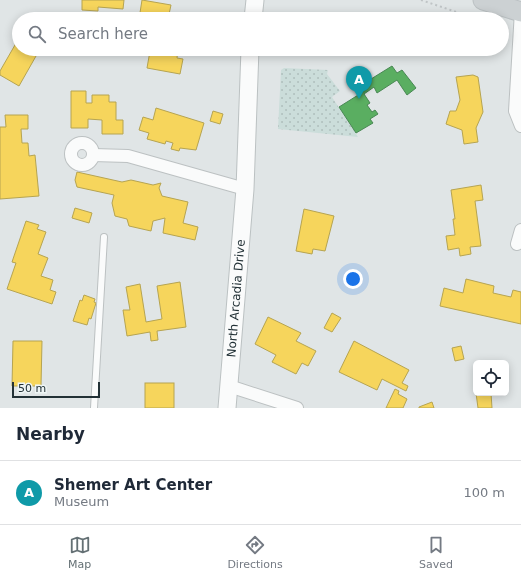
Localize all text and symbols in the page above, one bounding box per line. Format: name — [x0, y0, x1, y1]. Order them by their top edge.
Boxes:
search box — [12, 12, 509, 56]
icon: search — [26, 23, 48, 45]
text: Search here — [58, 25, 148, 43]
pin: A — [346, 66, 372, 99]
street label: North Arcadia Drive — [224, 239, 248, 358]
your location — [343, 269, 363, 289]
map controls — [473, 360, 509, 396]
button: locate — [473, 360, 509, 396]
scale bar — [12, 380, 100, 399]
text: 50 m — [18, 382, 46, 395]
text: Nearby — [16, 424, 85, 444]
text: Shemer Art Center — [54, 476, 212, 494]
text: A — [24, 485, 34, 500]
text: 100 m — [463, 485, 505, 500]
text: Museum — [54, 494, 109, 509]
tab: Map — [68, 534, 91, 571]
tab: Directions — [227, 534, 283, 571]
tab: Saved — [419, 534, 453, 571]

